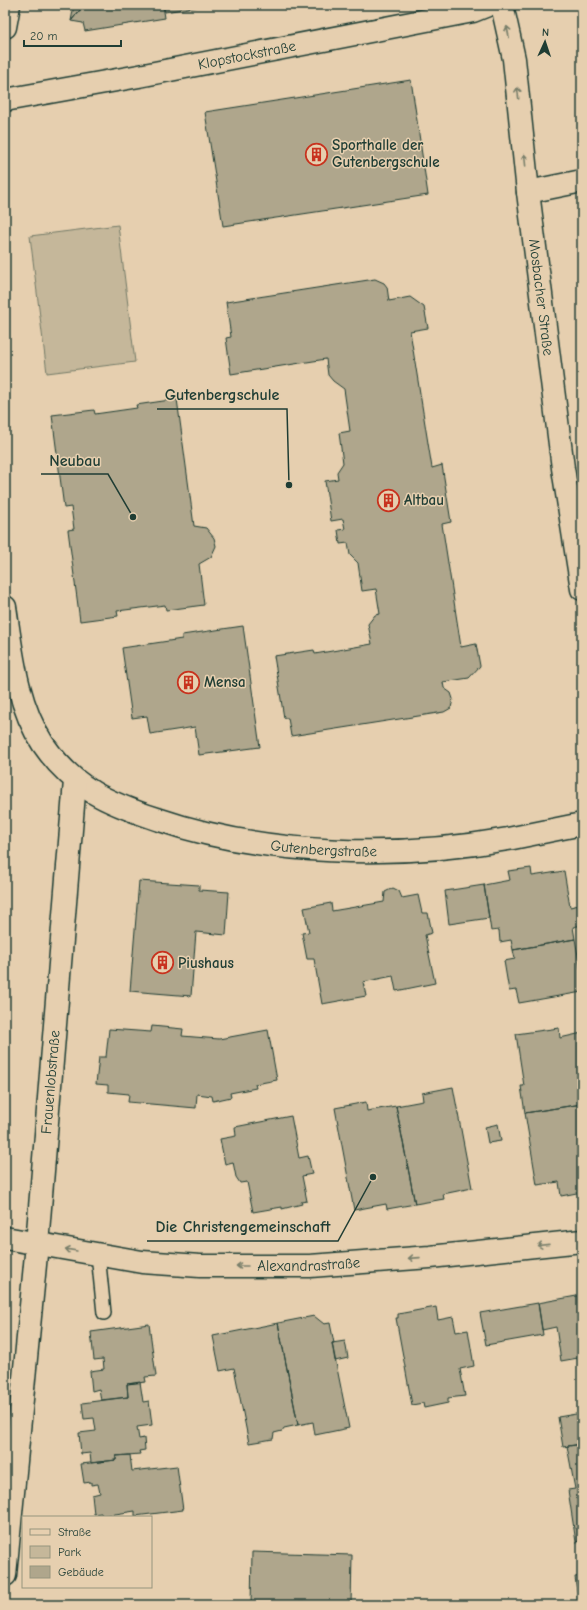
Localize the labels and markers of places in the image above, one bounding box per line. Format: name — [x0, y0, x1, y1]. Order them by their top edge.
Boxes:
place label: Sporthalle der Gutenbergschule — [332, 136, 440, 171]
building icon: Sporthalle der Gutenbergschule — [304, 141, 330, 167]
callout: Gutenbergschule — [157, 381, 287, 409]
callout: Neubau — [41, 446, 108, 474]
building icon: Altbau — [375, 487, 401, 513]
place label: Altbau — [404, 491, 444, 509]
building icon: Mensa — [176, 669, 202, 695]
place label: Mensa — [204, 673, 246, 691]
building icon: Piushaus — [150, 950, 176, 976]
place label: Piushaus — [178, 954, 234, 972]
callout: Die Christengemeinschaft — [147, 1213, 338, 1241]

